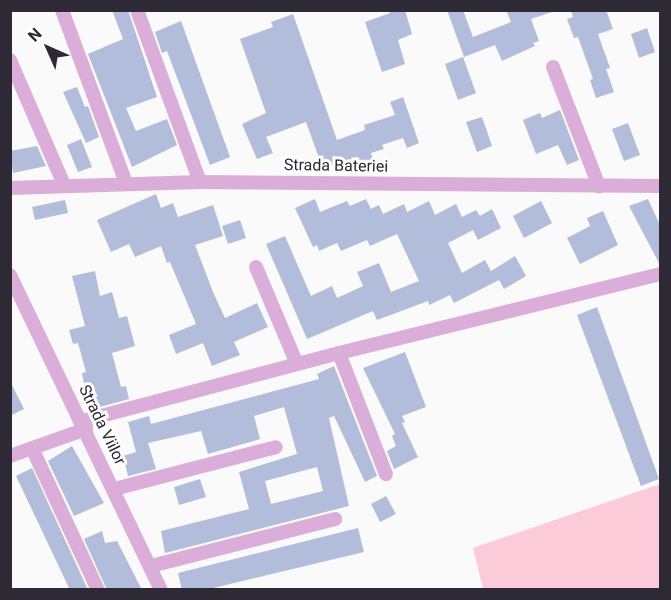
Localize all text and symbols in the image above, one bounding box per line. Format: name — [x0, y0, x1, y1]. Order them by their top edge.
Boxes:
north arrow — [18, 18, 78, 78]
text: N — [24, 24, 46, 46]
street label: Strada Bateriei — [284, 155, 388, 177]
street label: Strada Viilor — [74, 382, 130, 468]

